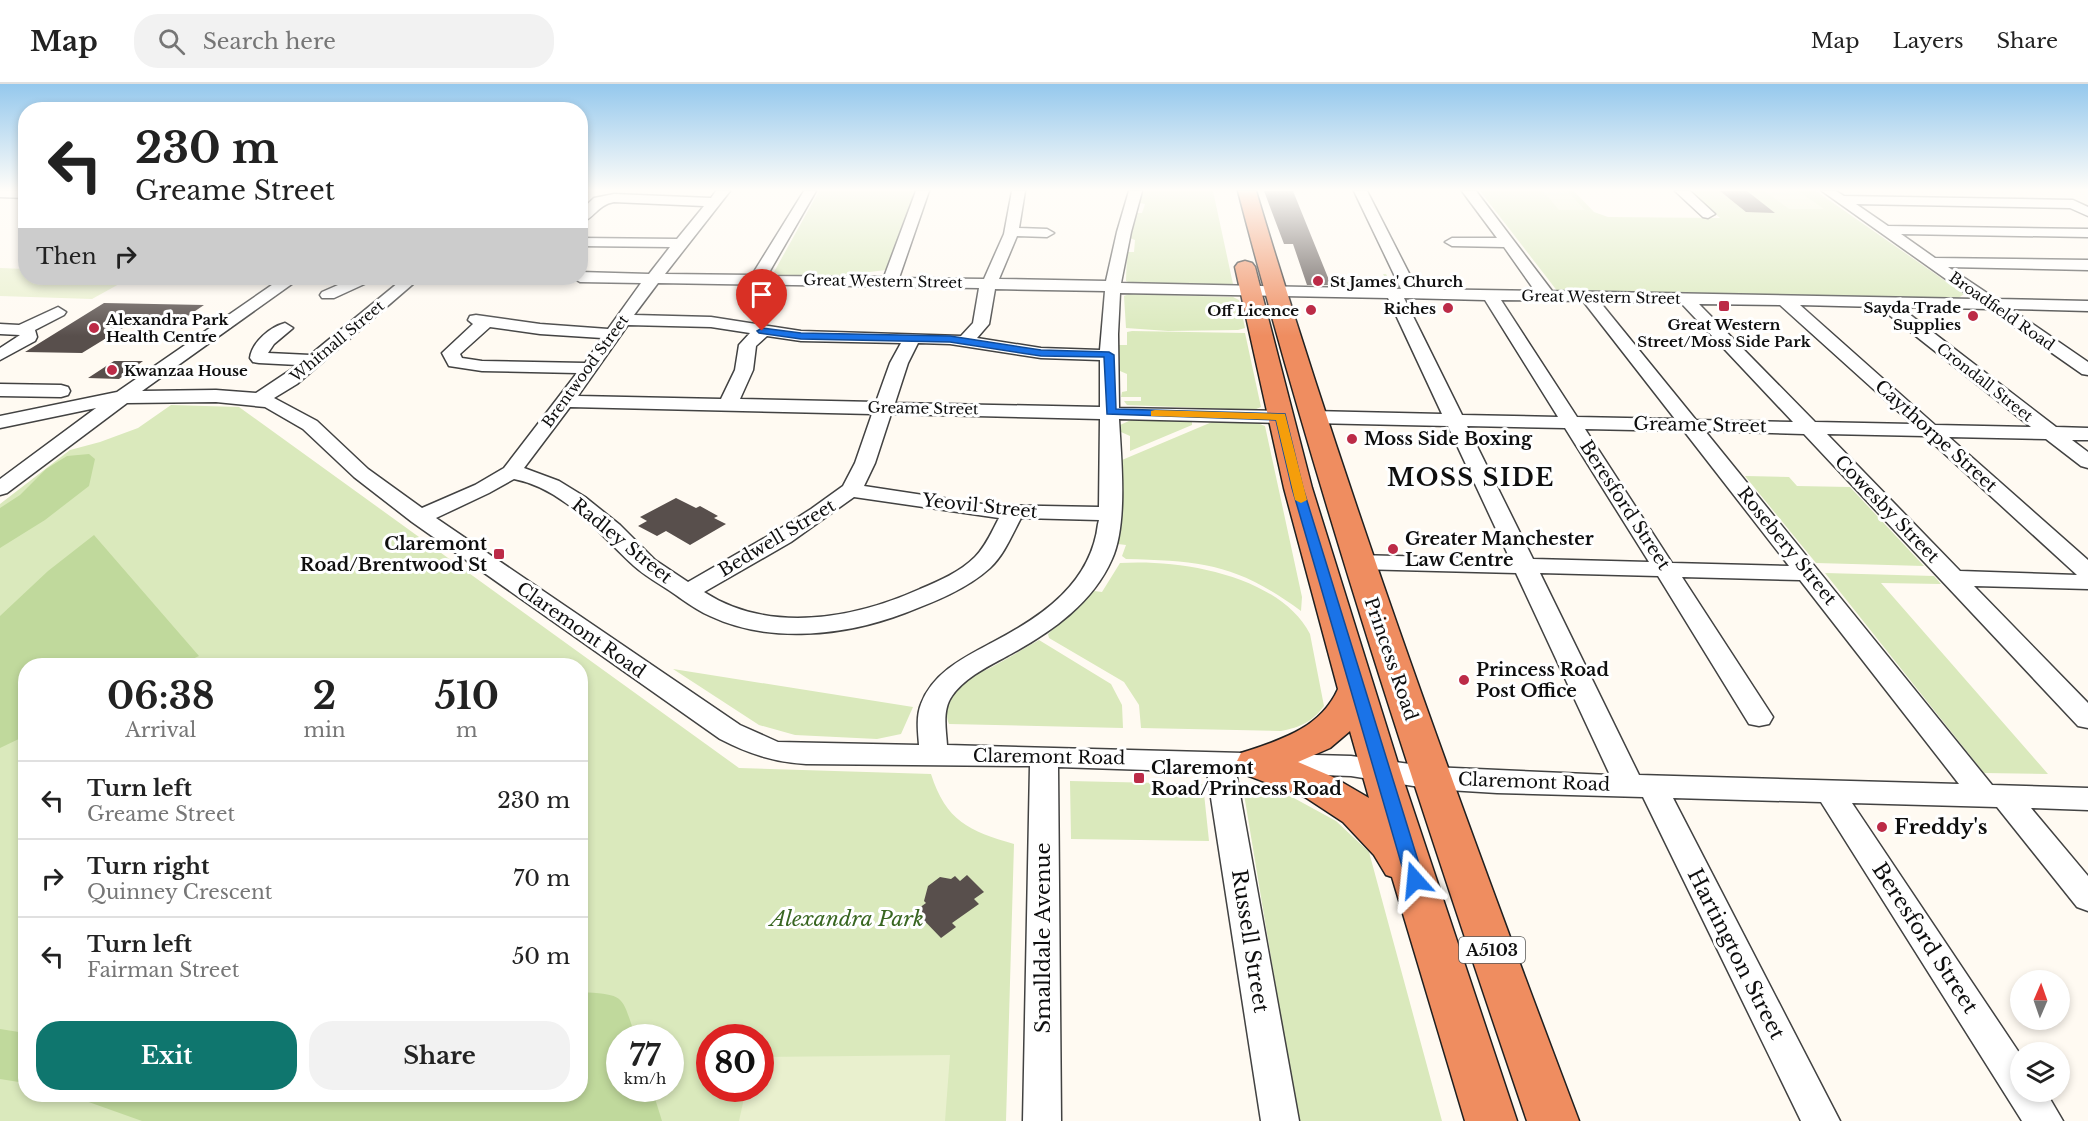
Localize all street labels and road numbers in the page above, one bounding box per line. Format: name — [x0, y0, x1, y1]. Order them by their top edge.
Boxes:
street label: Broadfield Road — [1946, 268, 2058, 354]
street label: Great Western Street — [803, 270, 963, 292]
street label: Great Western Street — [1521, 286, 1681, 308]
street label: Whitnall Street — [285, 296, 388, 386]
street label: Brentwood Street — [538, 311, 632, 431]
street label: Crondall Street — [1933, 339, 2037, 426]
street label: Caythorpe Street — [1870, 375, 2002, 497]
street label: Greame Street — [867, 398, 979, 418]
street label: Greame Street — [1633, 413, 1767, 437]
street label: Beresford Street — [1575, 436, 1675, 574]
street label: Cowesby Street — [1830, 451, 1944, 568]
street label: Rosebery Street — [1733, 483, 1841, 609]
street label: Yeovil Street — [920, 489, 1039, 523]
street label: Radley Street — [567, 494, 677, 588]
street label: Bedwell Street — [715, 494, 840, 582]
street label: Claremont Road — [512, 577, 650, 683]
street label: Princess Road — [1360, 594, 1422, 724]
street label: Claremont Road — [973, 745, 1125, 769]
street label: Claremont Road — [1457, 768, 1611, 796]
street label: Smalldale Avenue — [1030, 842, 1056, 1034]
street label: Beresford Street — [1866, 858, 1984, 1018]
street label: Hartington Street — [1682, 864, 1790, 1044]
street label: Russell Street — [1226, 868, 1274, 1014]
road number: A5103 — [1459, 937, 1525, 963]

